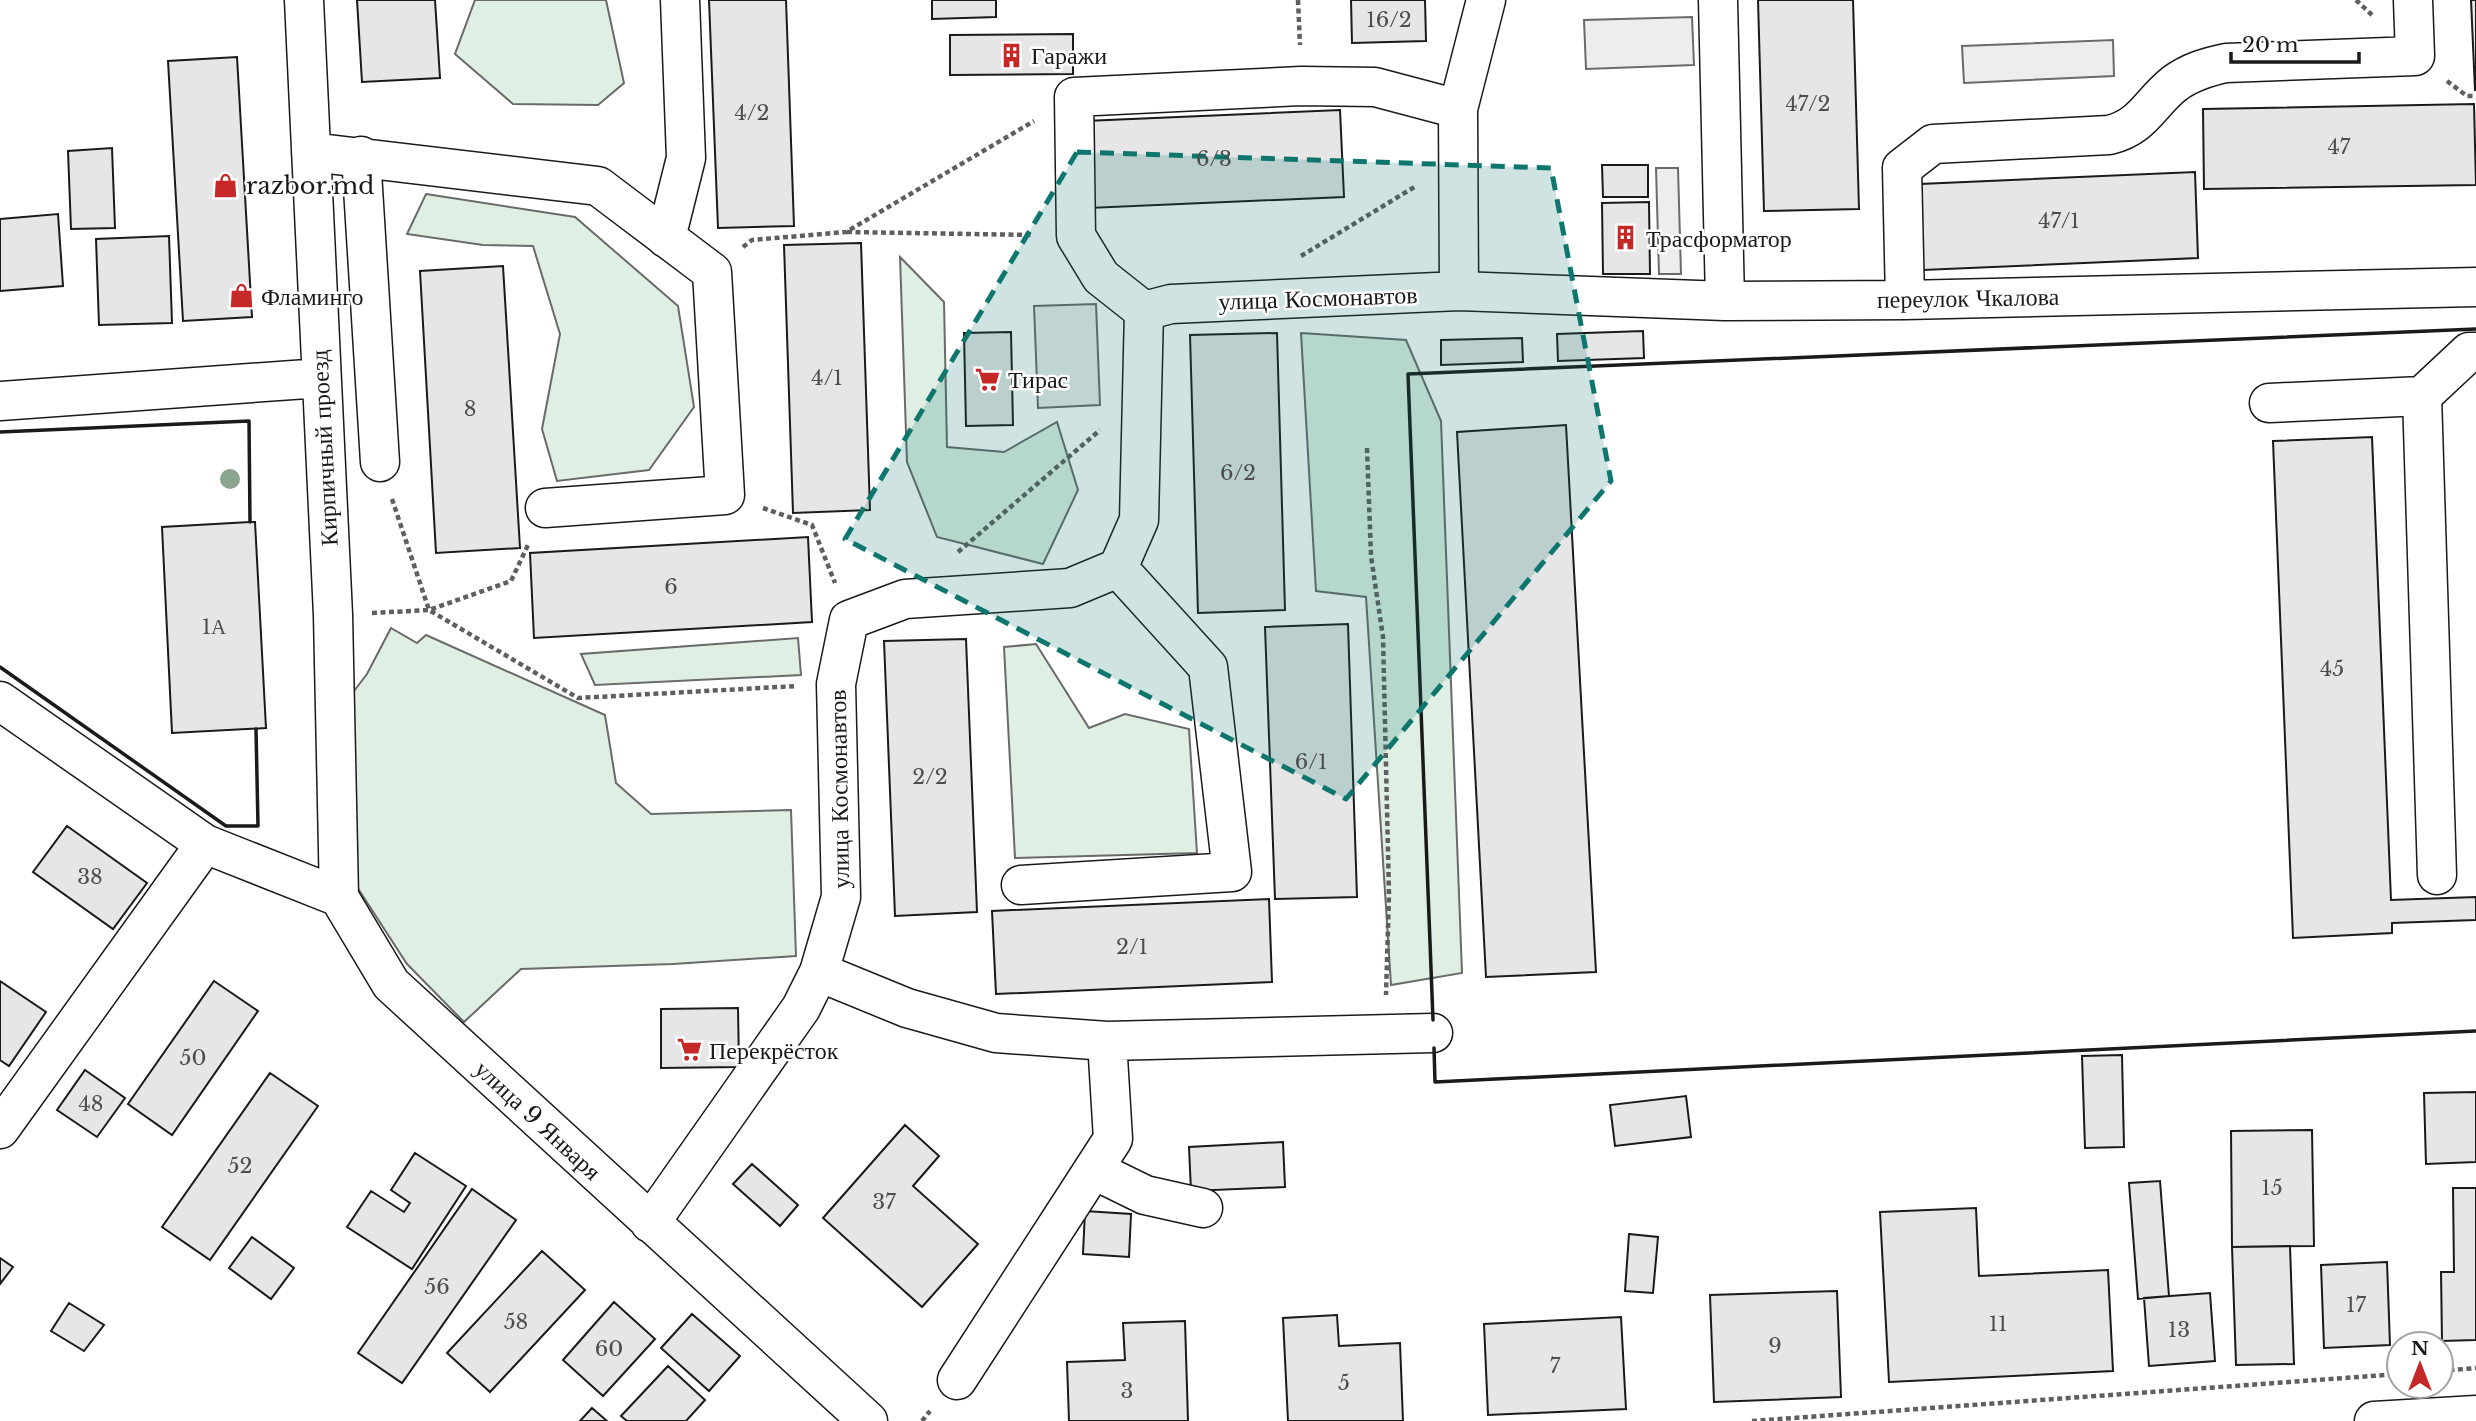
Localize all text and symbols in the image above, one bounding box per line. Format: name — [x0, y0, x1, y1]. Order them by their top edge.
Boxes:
house number: 16/2 — [1366, 7, 1412, 33]
scale bar — [2231, 21, 2359, 65]
text: 20 m — [2242, 32, 2299, 58]
building icon: Гаражи — [997, 41, 1025, 69]
place label: Гаражи — [1031, 41, 1107, 70]
house number: 47/2 — [1786, 91, 1830, 117]
house number: 4/2 — [735, 100, 769, 126]
house number: 47 — [2328, 134, 2351, 160]
house number: 6/3 — [1196, 146, 1232, 172]
shop icon: razbor.md — [212, 171, 240, 199]
place label: razbor.md — [246, 171, 374, 200]
house number: 47/1 — [2038, 208, 2080, 234]
building icon: Трасформатор — [1612, 224, 1640, 252]
place label: Трасформатор — [1646, 224, 1792, 253]
street label: улица Космонавтов — [1218, 280, 1418, 316]
shop icon: Фламинго — [227, 282, 255, 310]
place label: Фламинго — [261, 282, 364, 311]
street label: переулок Чкалова — [1877, 282, 2060, 314]
street label: Кирпичный проезд — [304, 349, 344, 547]
house number: 4/1 — [811, 365, 843, 391]
supermarket icon: Тирас — [974, 365, 1002, 393]
place label: Тирас — [1008, 365, 1068, 394]
house number: 8 — [464, 396, 476, 422]
house number: 6/2 — [1220, 460, 1256, 486]
house number: 6 — [664, 574, 678, 600]
house number: 1А — [202, 614, 227, 640]
house number: 45 — [2320, 656, 2344, 682]
street label: улица Космонавтов — [823, 689, 855, 889]
house number: 6/1 — [1295, 749, 1327, 775]
house number: 2/2 — [912, 764, 948, 790]
house number: 38 — [77, 864, 103, 890]
house number: 2/1 — [1116, 934, 1148, 960]
supermarket icon: Перекрёсток — [675, 1036, 703, 1064]
place label: Перекрёсток — [709, 1036, 839, 1065]
house number: 50 — [180, 1045, 206, 1071]
street label: улица 9 Января — [469, 1054, 607, 1186]
house number: 48 — [78, 1091, 104, 1117]
house number: 52 — [228, 1153, 252, 1179]
house number: 15 — [2261, 1175, 2283, 1201]
house number: 37 — [872, 1189, 896, 1215]
house number: 56 — [424, 1274, 450, 1300]
house number: 17 — [2346, 1292, 2366, 1318]
house number: 58 — [504, 1309, 528, 1335]
house number: 11 — [1989, 1311, 2007, 1337]
house number: 13 — [2168, 1317, 2190, 1343]
north arrow — [2385, 1330, 2455, 1400]
house number: 9 — [1768, 1333, 1782, 1359]
house number: 60 — [595, 1336, 623, 1362]
text: N — [2411, 1337, 2429, 1360]
house number: 7 — [1550, 1353, 1561, 1379]
house number: 5 — [1338, 1370, 1350, 1396]
house number: 3 — [1121, 1378, 1133, 1404]

